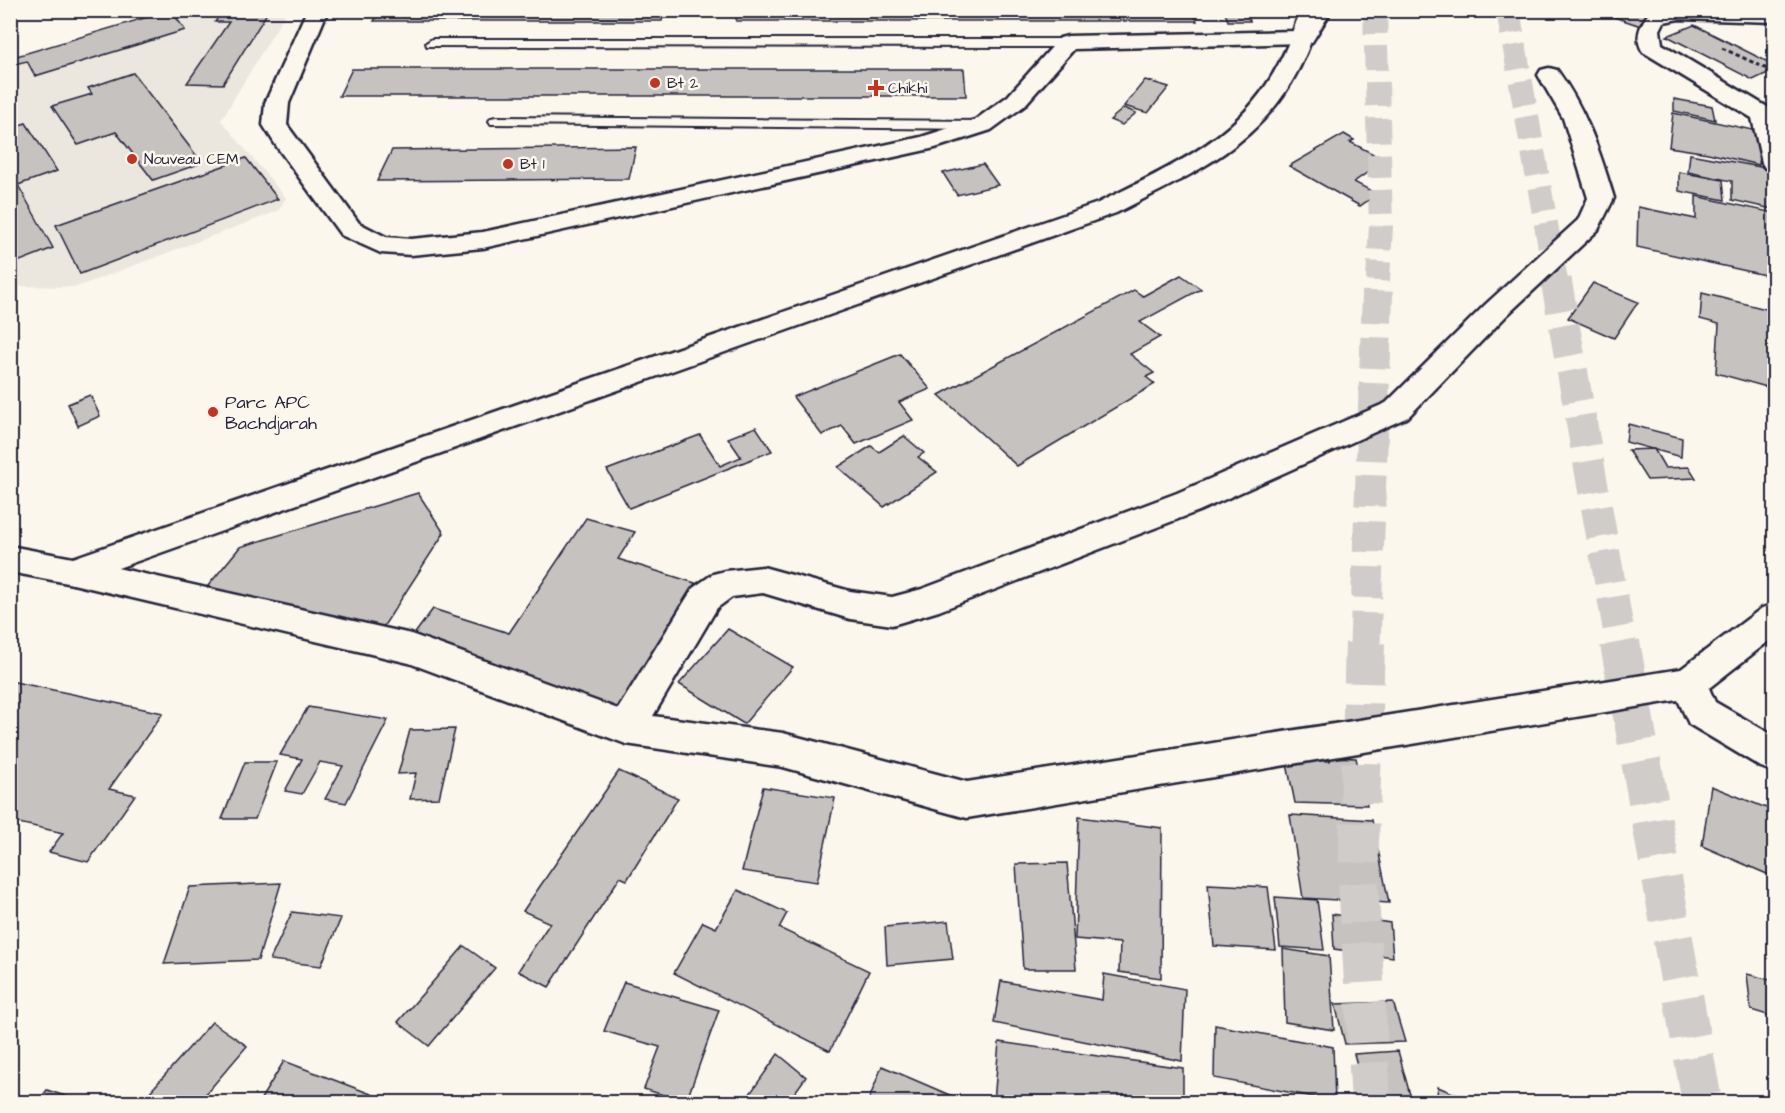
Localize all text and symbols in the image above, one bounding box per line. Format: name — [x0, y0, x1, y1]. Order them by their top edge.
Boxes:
place label: Bt 2 — [667, 73, 699, 94]
marker: Bt 2 — [648, 76, 662, 90]
place label: Chikhi — [888, 78, 928, 99]
marker: Chikhi — [869, 81, 883, 95]
place label: Nouveau CEM — [144, 149, 239, 170]
marker: Nouveau CEM — [125, 152, 139, 166]
place label: Bt 1 — [520, 154, 545, 175]
marker: Bt 1 — [501, 157, 515, 171]
place label: Parc APC Bachdjarah — [225, 390, 317, 436]
marker: Parc APC Bachdjarah — [206, 405, 220, 419]

